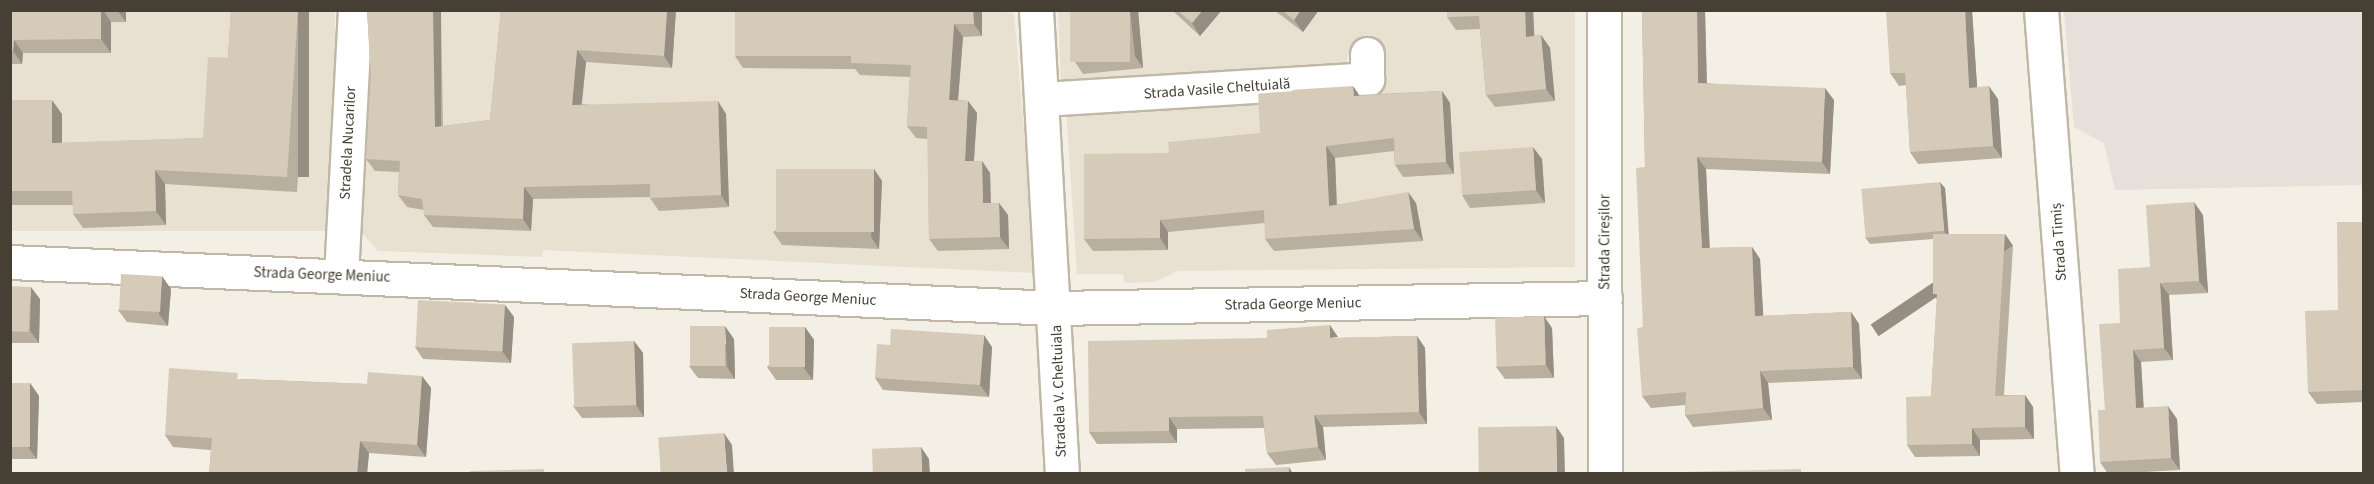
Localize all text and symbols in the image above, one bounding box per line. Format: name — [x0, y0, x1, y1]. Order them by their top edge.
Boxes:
street label: Strada Vasile Cheltuială — [1143, 75, 1291, 103]
street label: Stradela Nucarilor — [336, 86, 360, 200]
street label: Strada Cireșilor — [1596, 194, 1614, 290]
street label: Strada Timiș — [2047, 202, 2071, 282]
street label: Strada George Meniuc — [253, 264, 391, 286]
street label: Strada George Meniuc — [739, 284, 877, 310]
street label: Strada George Meniuc — [1224, 294, 1362, 314]
street label: Stradela V. Cheltuiala — [1048, 324, 1070, 458]

